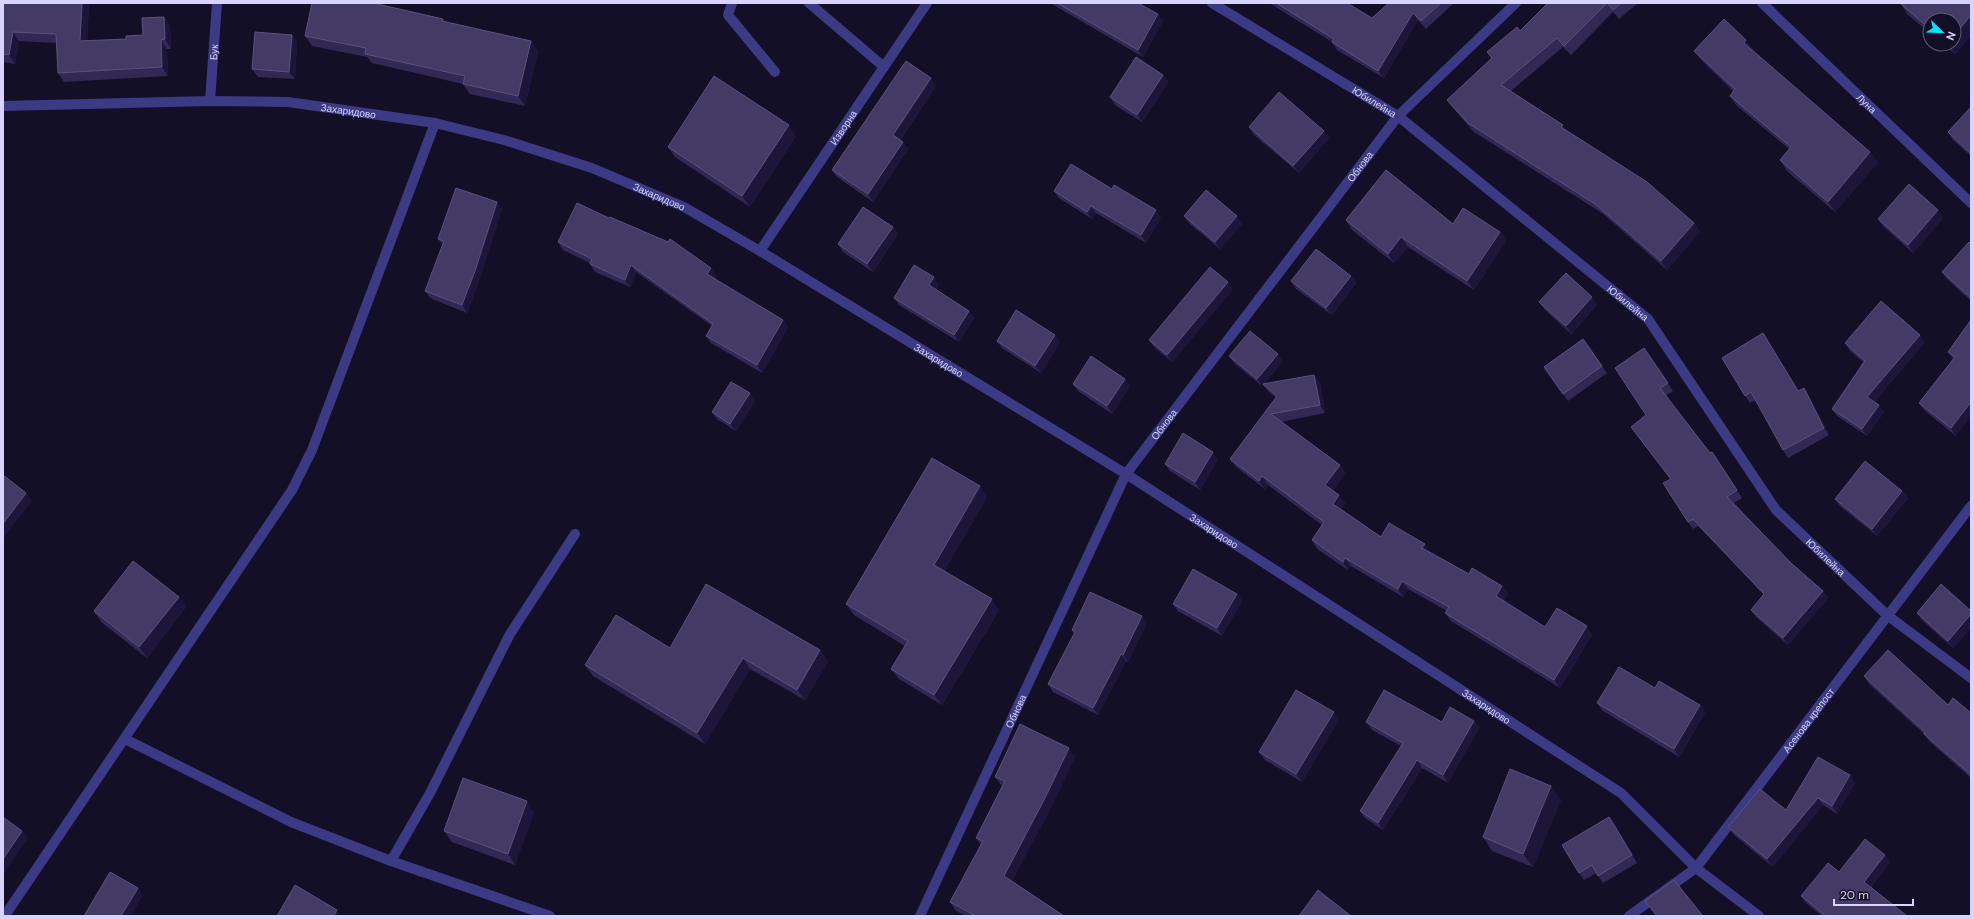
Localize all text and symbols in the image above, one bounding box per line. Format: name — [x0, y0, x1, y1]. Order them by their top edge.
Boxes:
north arrow — [1922, 12, 1962, 52]
text: N — [1943, 29, 1959, 42]
street label: Бук — [206, 43, 221, 60]
street label: Юбилейна — [1350, 83, 1399, 120]
street label: Луна — [1854, 91, 1880, 116]
street label: Захаридово — [320, 100, 377, 121]
street label: Изворна — [827, 107, 860, 147]
street label: Обнова — [1344, 148, 1376, 184]
street label: Захаридово — [631, 180, 688, 213]
street label: Юбилейна — [1605, 282, 1652, 324]
street label: Захаридово — [912, 340, 966, 380]
street label: Обнова — [1148, 406, 1180, 442]
street label: Захаридово — [1187, 510, 1241, 551]
street label: Юбилейна — [1803, 535, 1848, 579]
street label: Асенова крепост — [1780, 685, 1837, 755]
street label: Захаридово — [1460, 686, 1514, 727]
street label: Обнова — [1002, 692, 1029, 730]
scale bar — [1834, 881, 1913, 907]
text: 20 m — [1840, 887, 1869, 903]

